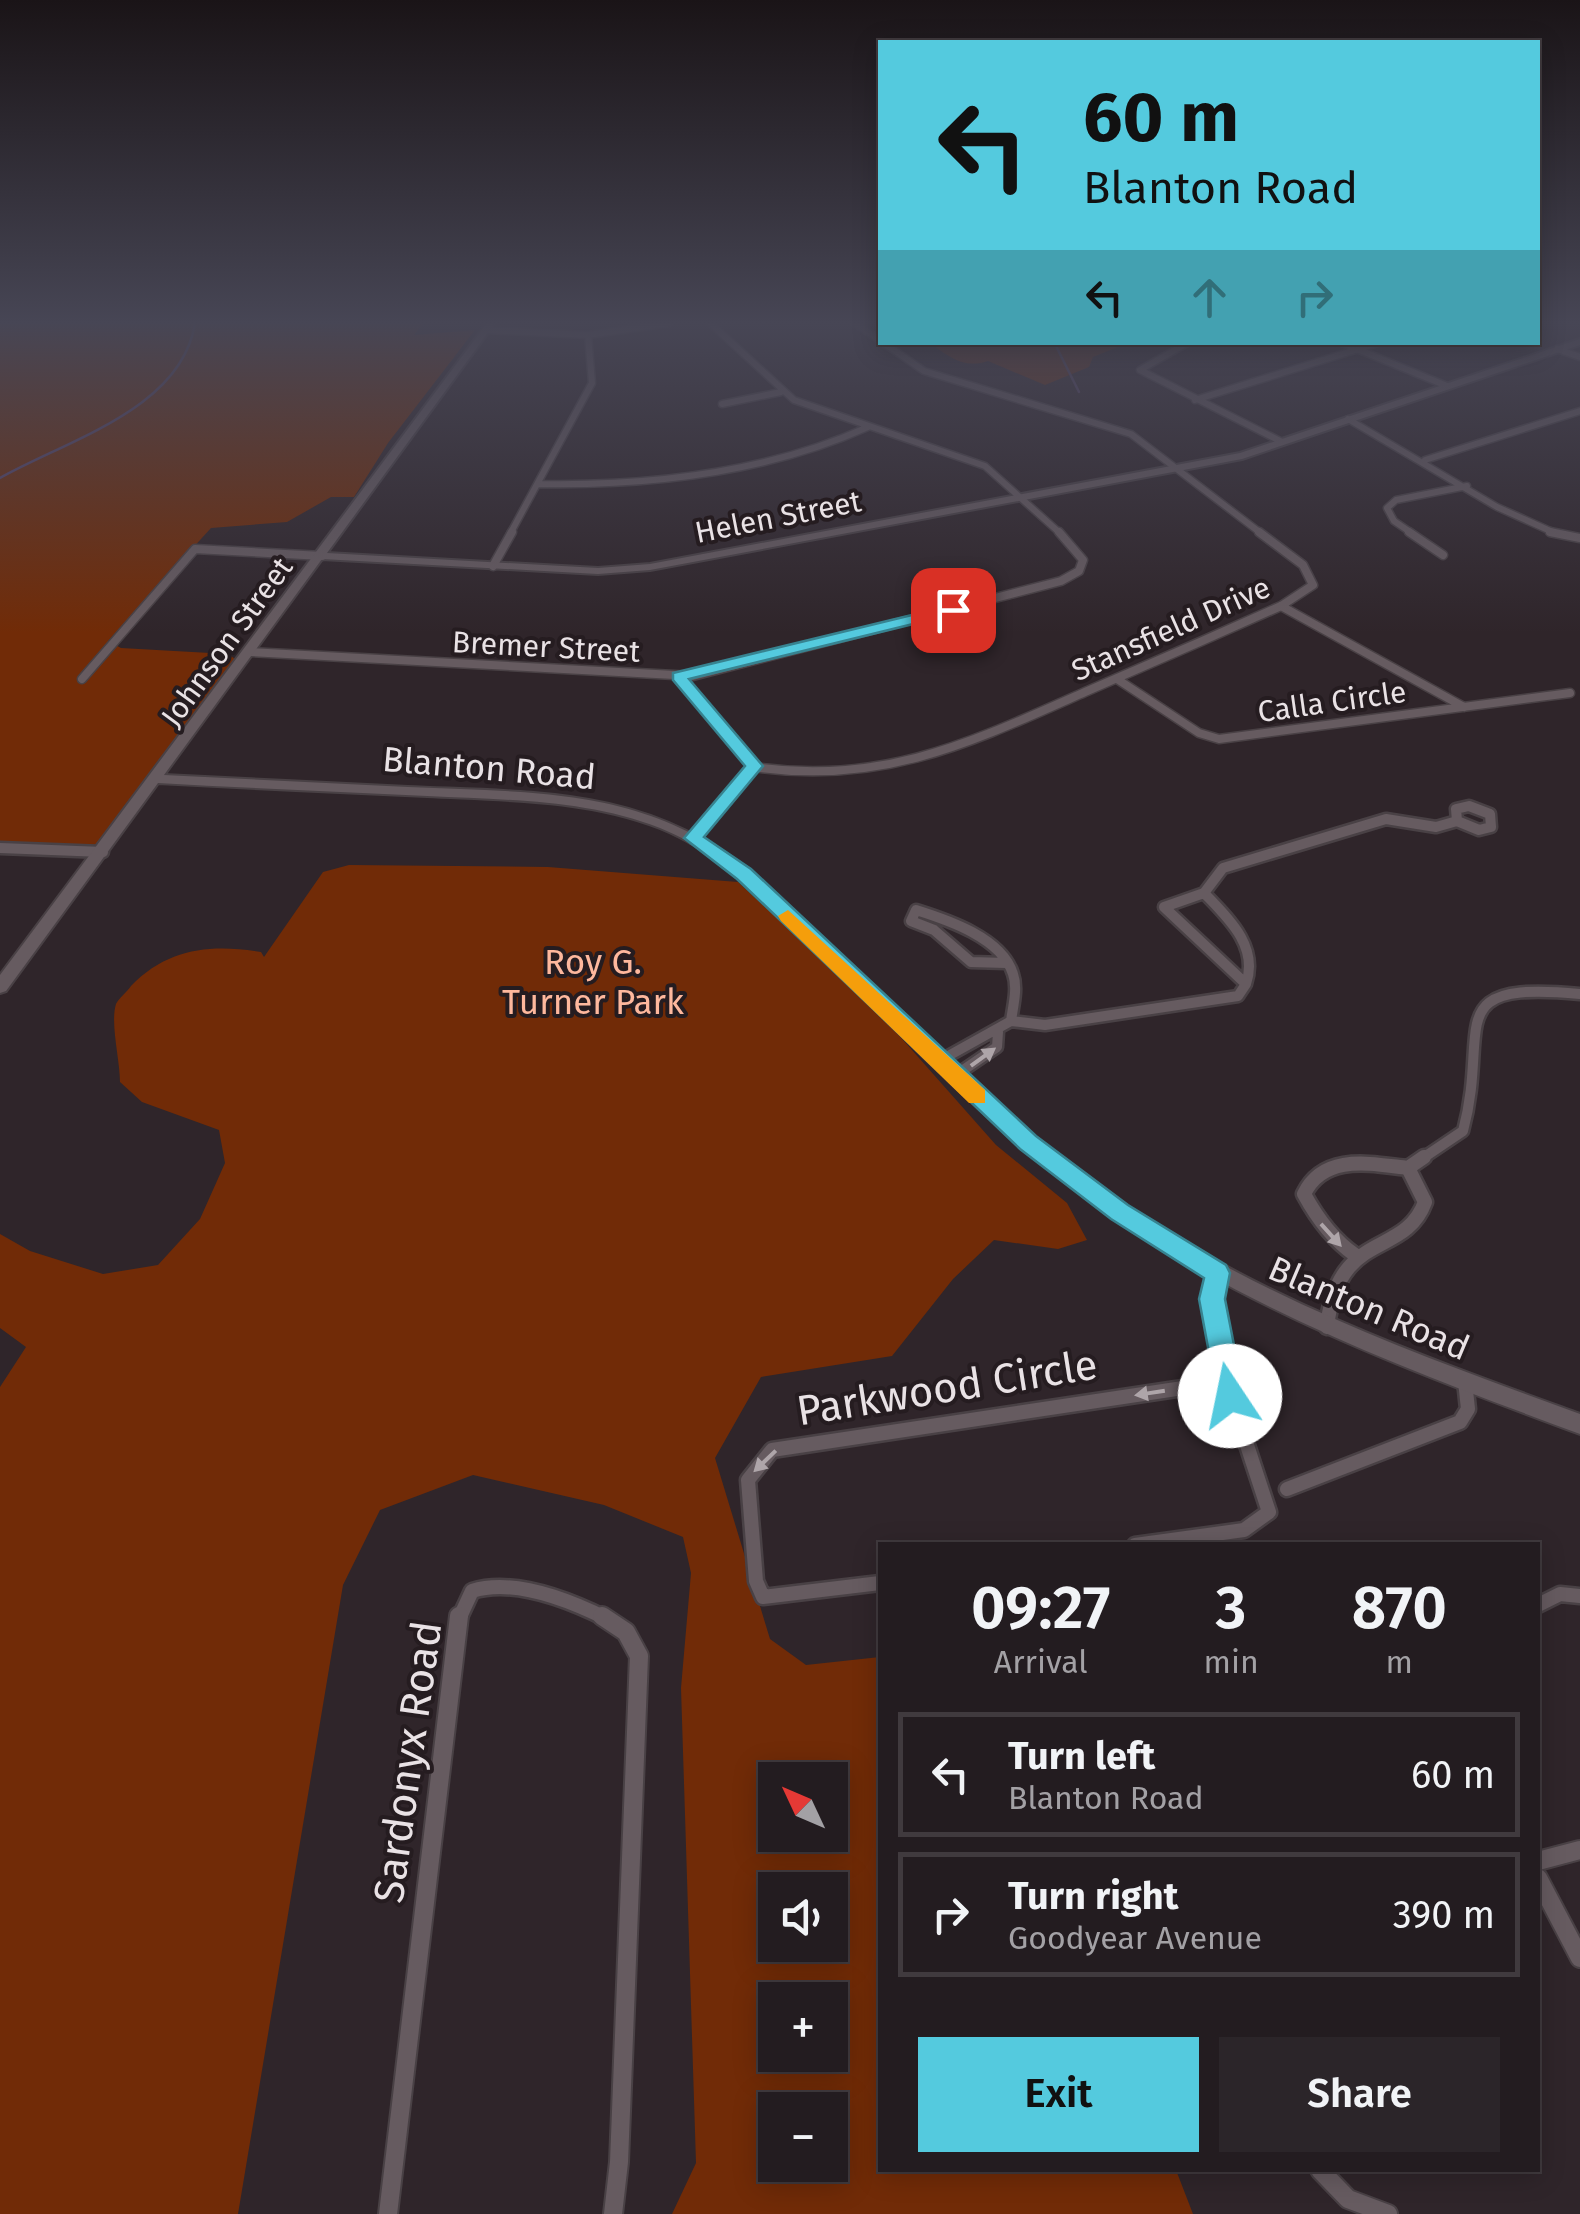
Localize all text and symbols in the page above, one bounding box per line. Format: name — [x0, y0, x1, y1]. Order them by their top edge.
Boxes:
text: 60 m — [1083, 76, 1239, 160]
icon: left — [918, 80, 1048, 210]
text: Blanton Road — [1083, 161, 1358, 215]
icon: left — [1077, 270, 1132, 325]
icon: ahead — [1182, 270, 1237, 325]
icon: right — [1287, 270, 1342, 325]
street label: Helen Street — [692, 483, 864, 551]
street label: Johnson Street — [154, 550, 301, 734]
pin — [911, 568, 996, 653]
street label: Stansfield Drive — [1066, 569, 1276, 689]
icon: arrive — [926, 583, 981, 638]
street label: Bremer Street — [451, 624, 641, 670]
street label: Calla Circle — [1255, 674, 1409, 730]
street label: Blanton Road — [381, 738, 597, 798]
park label: Roy G. Turner Park — [502, 941, 684, 1023]
one-way arrow — [970, 1047, 996, 1067]
one-way arrow — [1320, 1222, 1343, 1246]
street label: Blanton Road — [1262, 1247, 1476, 1369]
street label: Parkwood Circle — [793, 1340, 1101, 1436]
position arrow — [1178, 1344, 1282, 1448]
one-way arrow — [1134, 1385, 1166, 1401]
one-way arrow — [753, 1449, 777, 1473]
text: 09:27 — [971, 1572, 1110, 1644]
text: 3 — [1216, 1572, 1247, 1644]
text: 870 — [1352, 1572, 1447, 1644]
street label: Sardonyx Road — [364, 1618, 452, 1906]
text: Arrival — [994, 1643, 1088, 1681]
text: min — [1203, 1643, 1259, 1681]
text: m — [1386, 1643, 1413, 1681]
text: Turn left — [1008, 1733, 1155, 1779]
icon: left — [923, 1747, 978, 1802]
text: 60 m — [1411, 1752, 1495, 1798]
north arrow — [758, 1762, 848, 1852]
map controls — [758, 1762, 848, 2182]
text: Blanton Road — [1008, 1779, 1204, 1817]
button: sound — [758, 1872, 848, 1962]
text: Turn right — [1008, 1873, 1178, 1919]
icon: right — [923, 1887, 978, 1942]
text: 390 m — [1393, 1892, 1495, 1938]
text: Goodyear Avenue — [1008, 1919, 1262, 1957]
button: + — [758, 1982, 848, 2072]
button: Exit — [918, 2037, 1199, 2152]
button: Share — [1219, 2037, 1500, 2152]
button: − — [758, 2092, 848, 2182]

